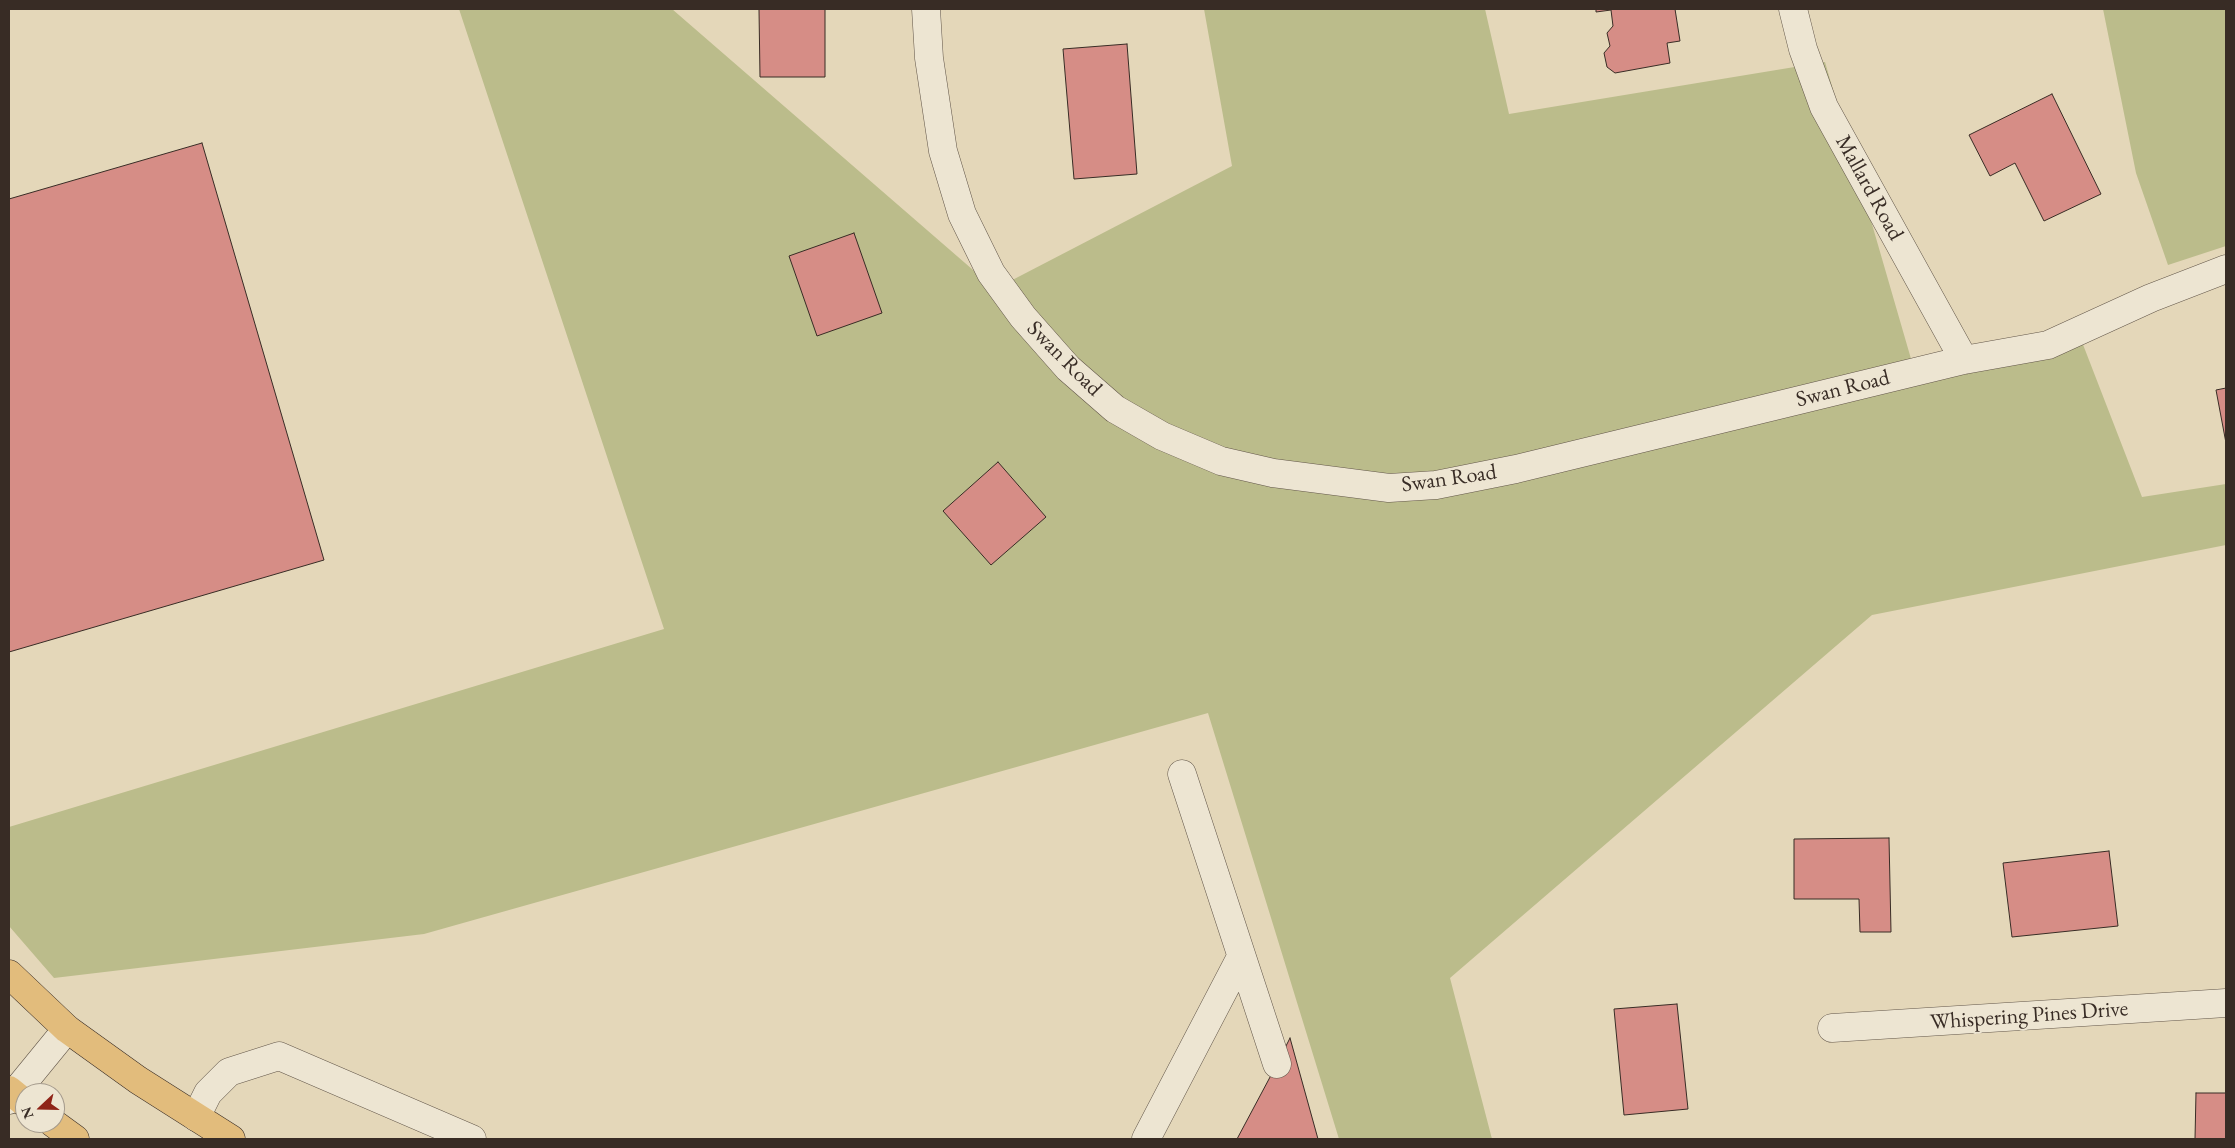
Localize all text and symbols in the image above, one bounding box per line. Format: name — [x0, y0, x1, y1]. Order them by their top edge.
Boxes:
street label: Mallard Road — [1829, 131, 1909, 245]
street label: Swan Road — [1021, 316, 1107, 402]
street label: Swan Road — [1793, 365, 1893, 413]
street label: Swan Road — [1400, 459, 1498, 499]
street label: Whispering Pines Drive — [1929, 996, 2129, 1036]
north arrow — [15, 1083, 65, 1133]
text: N — [17, 1105, 37, 1122]

